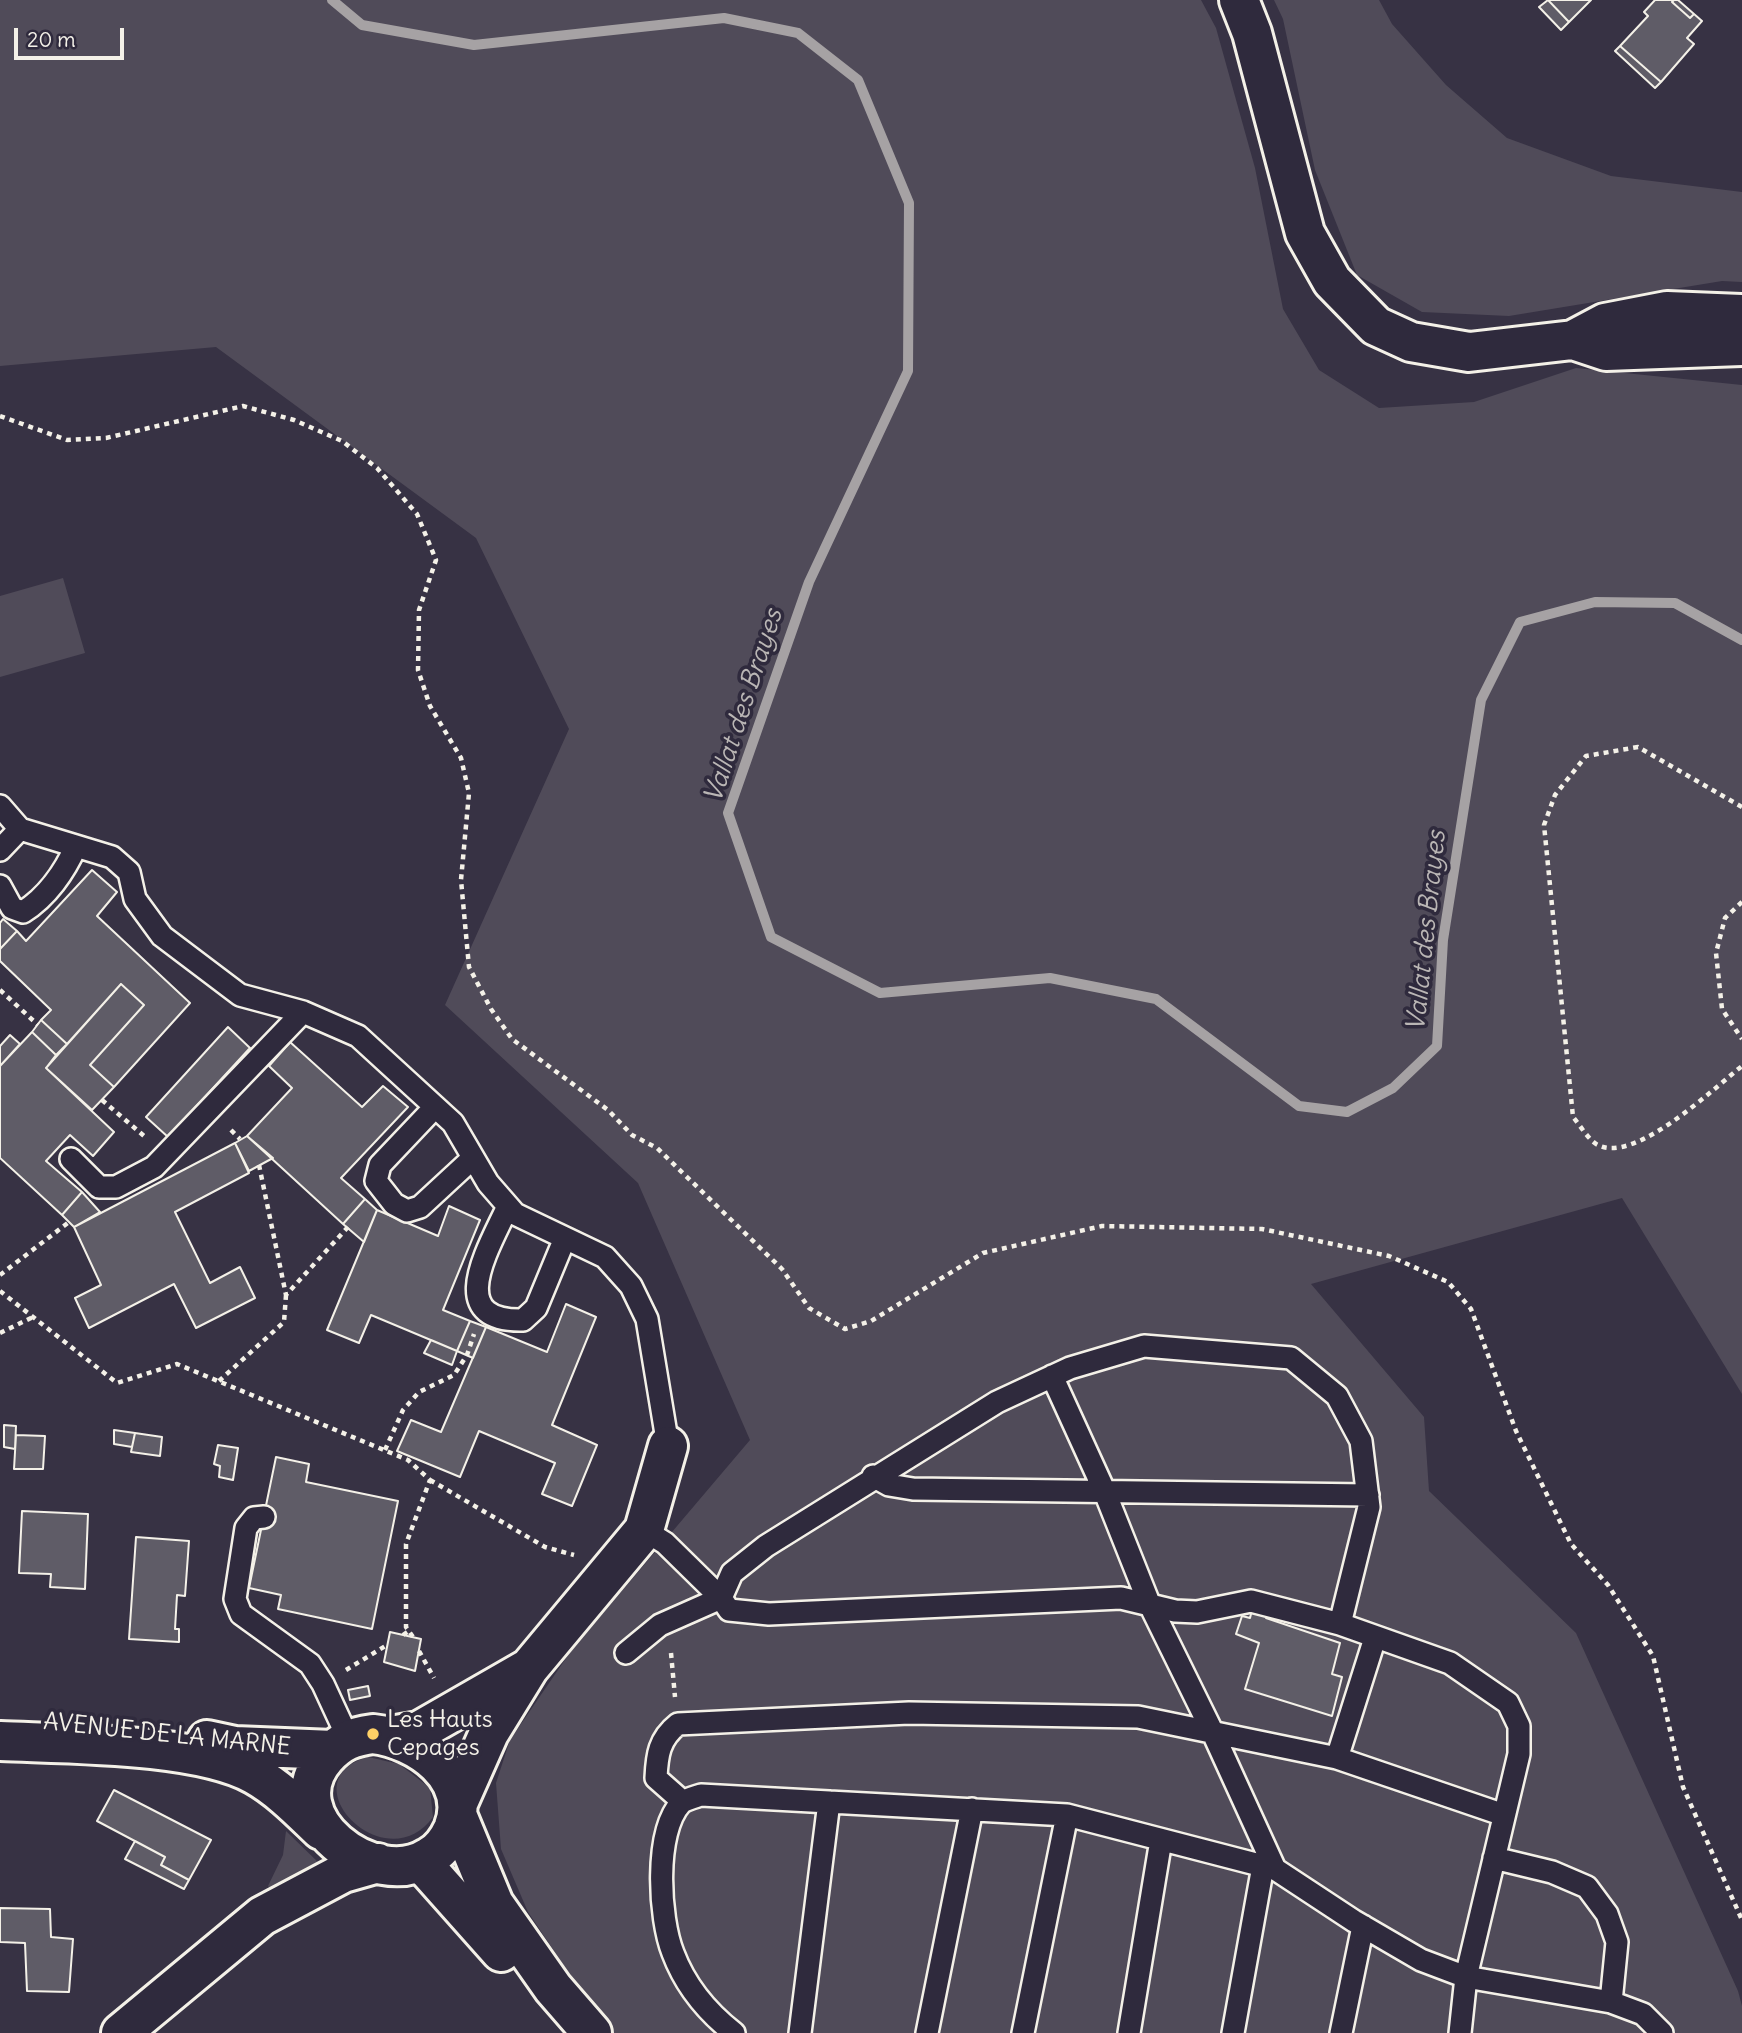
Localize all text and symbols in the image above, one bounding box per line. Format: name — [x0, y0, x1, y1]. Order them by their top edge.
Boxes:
scale bar — [18, 14, 128, 58]
text: 20 m — [27, 26, 76, 53]
water label: Vallat des Brayes — [698, 605, 790, 807]
water label: Vallat des Brayes — [1401, 829, 1453, 1033]
place label: Les Hauts Cepages — [387, 1706, 493, 1762]
street label: AVENUE DE LA MARNE — [42, 1708, 292, 1762]
marker: Les Hauts Cepages — [365, 1726, 381, 1742]

